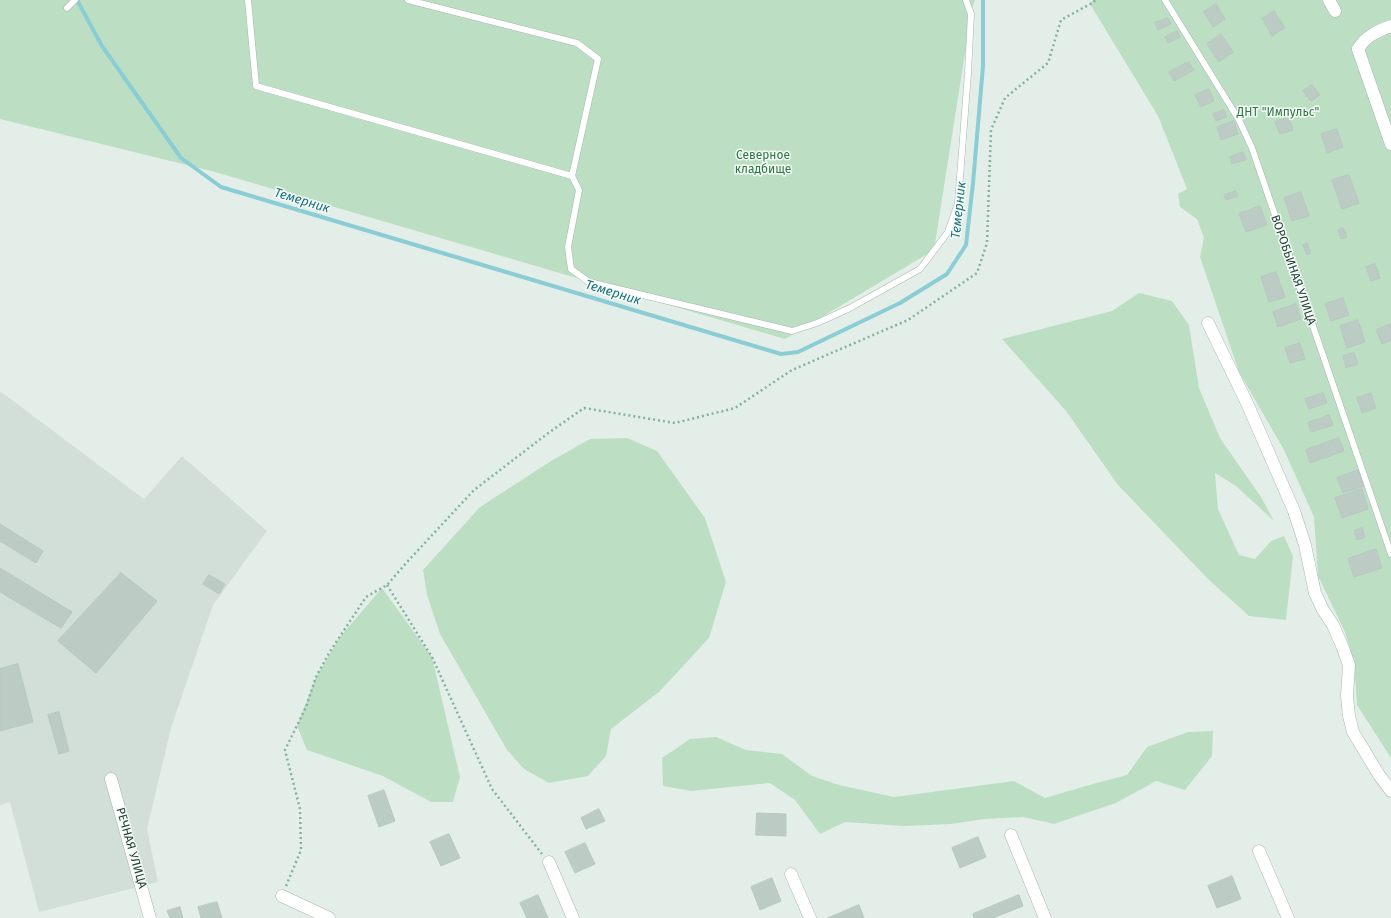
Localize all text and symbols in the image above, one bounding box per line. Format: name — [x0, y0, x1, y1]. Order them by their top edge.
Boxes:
park label: ДНТ "Импульс" — [1237, 106, 1319, 120]
park label: Северное кладбище — [735, 149, 791, 177]
water label: Темерник — [948, 181, 970, 239]
water label: Темерник — [272, 185, 332, 217]
street label: ВОРОБЬИНАЯ УЛИЦА — [1267, 213, 1319, 327]
water label: Темерник — [583, 277, 643, 309]
street label: РЕЧНАЯ УЛИЦА — [113, 806, 149, 890]

